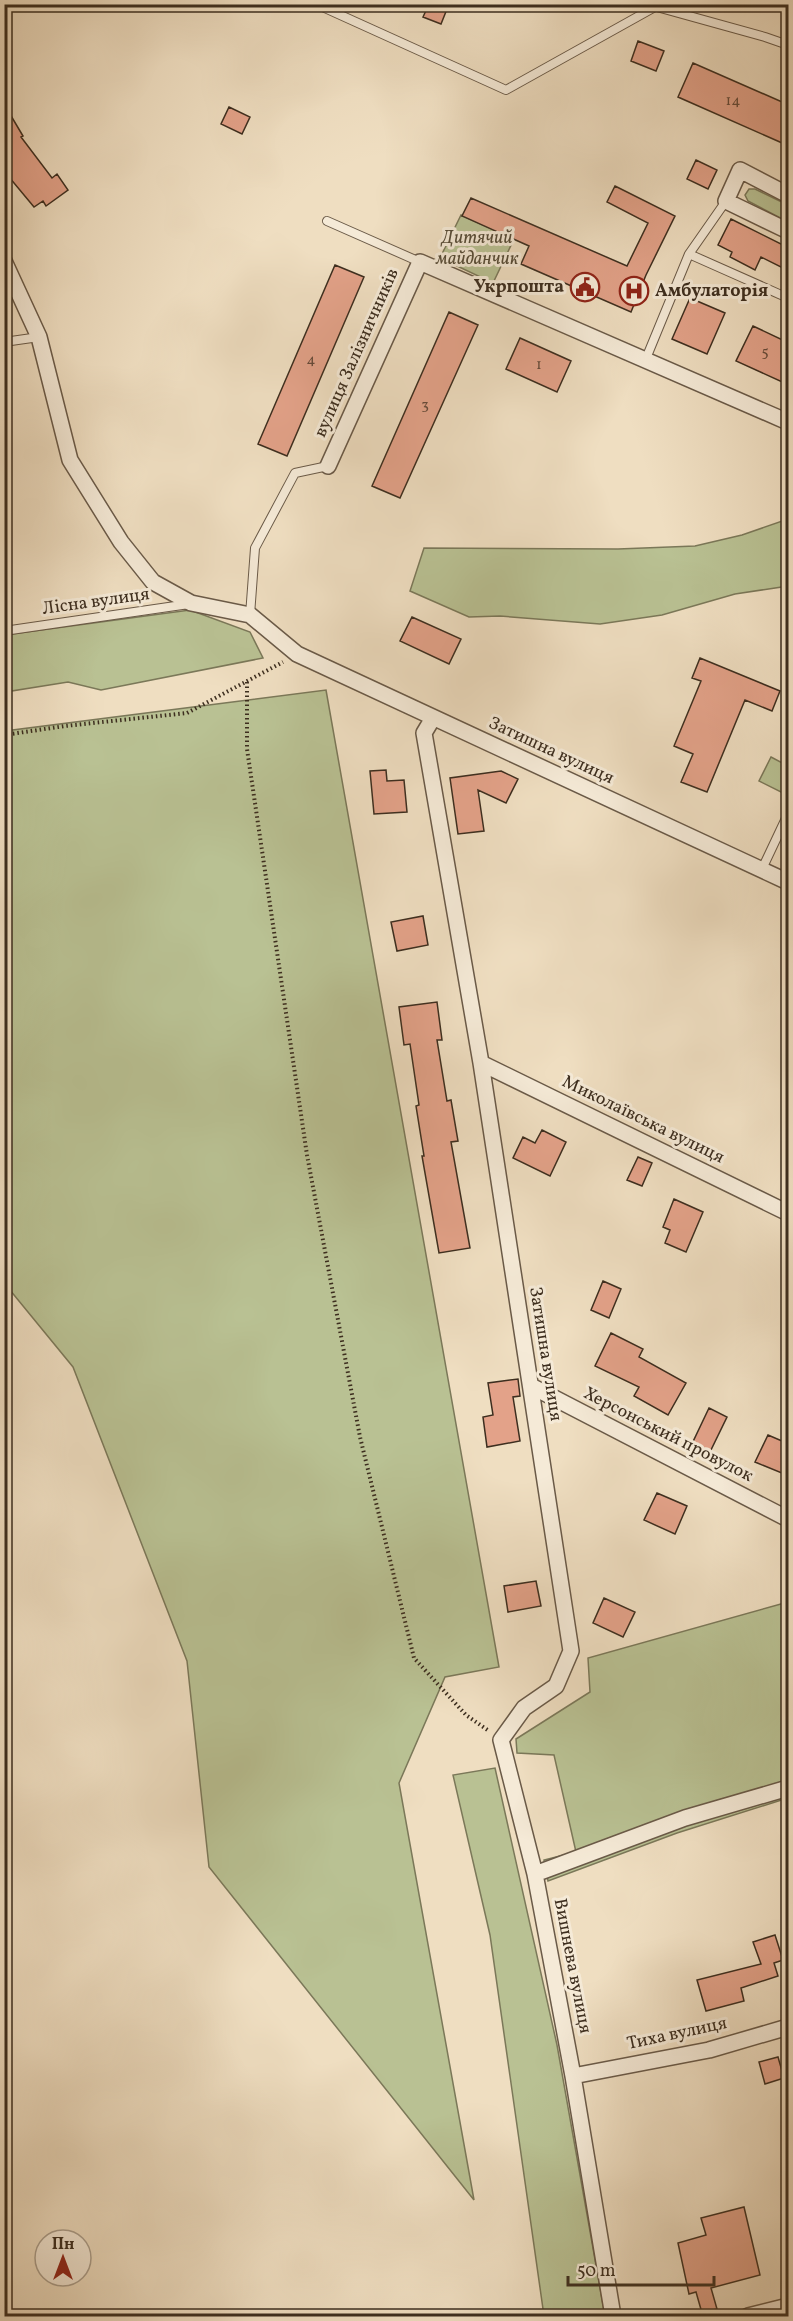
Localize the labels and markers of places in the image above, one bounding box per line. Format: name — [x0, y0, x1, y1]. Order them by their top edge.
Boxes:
public building icon: Укрпошта — [569, 271, 601, 303]
place label: Укрпошта — [474, 275, 564, 300]
hospital icon: Амбулаторія — [618, 275, 650, 307]
place label: Амбулаторія — [655, 279, 768, 304]

